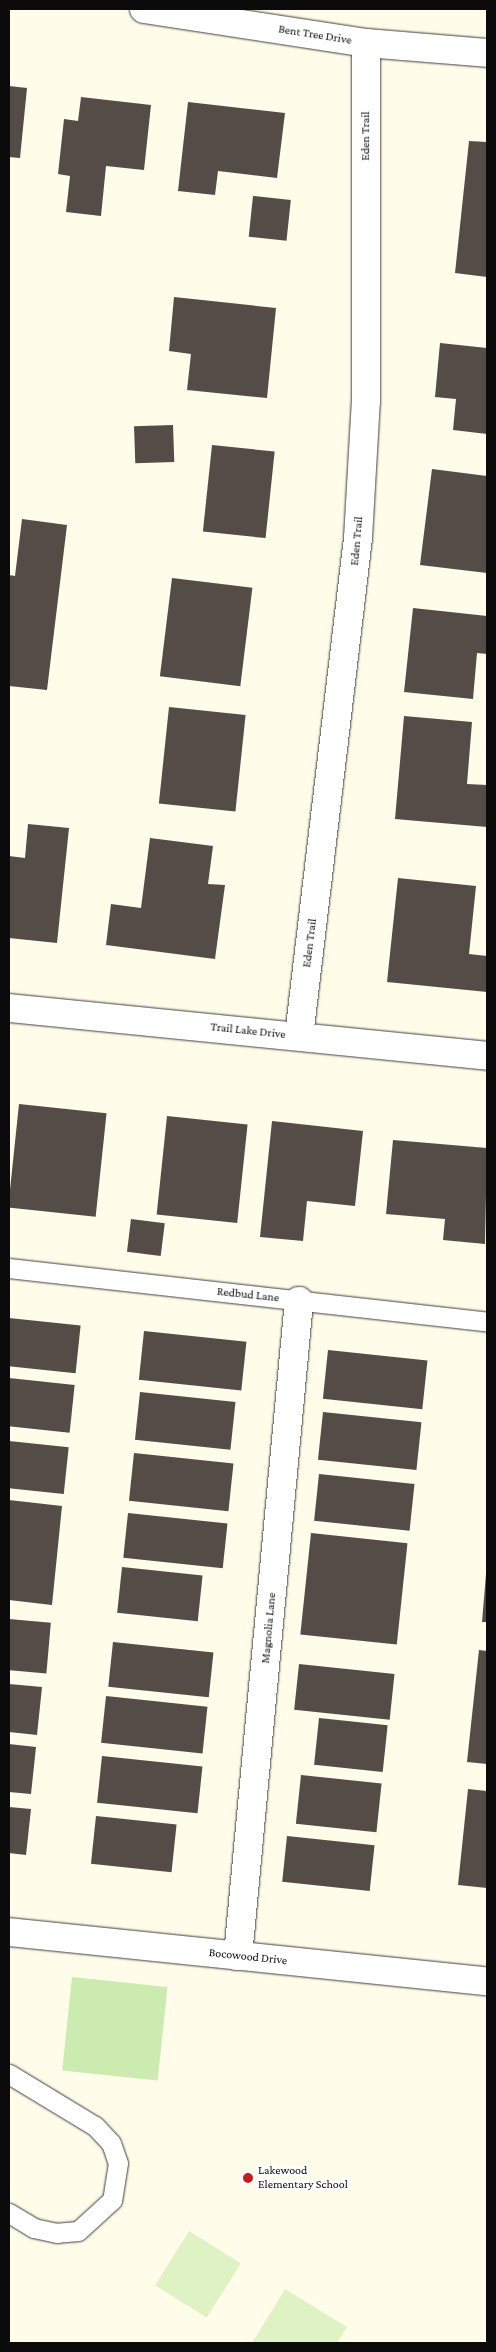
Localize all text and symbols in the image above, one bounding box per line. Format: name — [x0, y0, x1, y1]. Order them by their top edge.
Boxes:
street label: Bent Tree Drive — [277, 22, 353, 48]
street label: Eden Trail — [359, 111, 373, 161]
street label: Eden Trail — [348, 516, 366, 566]
street label: Eden Trail — [300, 918, 320, 968]
street label: Trail Lake Drive — [210, 1020, 286, 1042]
street label: Redbud Lane — [216, 1285, 280, 1305]
street label: Magnolia Lane — [259, 1592, 279, 1664]
street label: Bocowood Drive — [208, 1946, 288, 1968]
place label: Lakewood Elementary School — [258, 2164, 348, 2192]
marker: Lakewood Elementary School — [242, 2172, 254, 2184]

